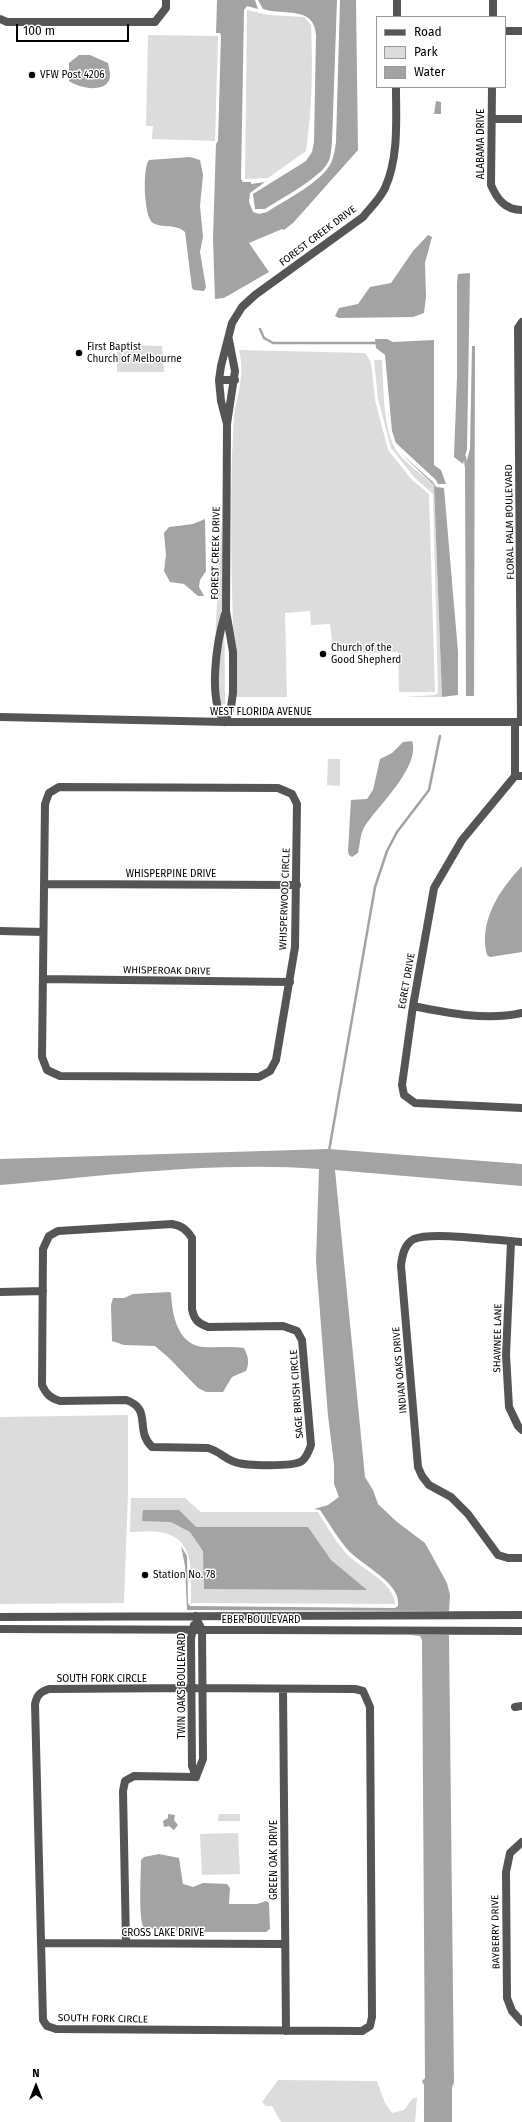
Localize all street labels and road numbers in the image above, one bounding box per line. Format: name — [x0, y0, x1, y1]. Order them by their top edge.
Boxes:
street label: ALABAMA DRIVE — [475, 109, 487, 179]
street label: FOREST CREEK DRIVE — [277, 203, 359, 269]
street label: FLORAL PALM BOULEVARD — [503, 464, 517, 580]
street label: FOREST CREEK DRIVE — [209, 506, 223, 600]
street label: WEST FLORIDA AVENUE — [210, 706, 312, 718]
street label: WHISPERWOOD CIRCLE — [277, 848, 293, 950]
street label: WHISPERPINE DRIVE — [126, 868, 216, 880]
street label: EGRET DRIVE — [396, 952, 418, 1010]
street label: WHISPEROAK DRIVE — [123, 964, 211, 978]
street label: SHAWNEE LANE — [491, 1303, 505, 1373]
street label: INDIAN OAKS DRIVE — [390, 1326, 410, 1414]
street label: SAGE BRUSH CIRCLE — [288, 1349, 306, 1439]
street label: EBER BOULEVARD — [221, 1614, 301, 1626]
street label: TWIN OAKS BOULEVARD — [176, 1633, 188, 1739]
street label: SOUTH FORK CIRCLE — [57, 1673, 147, 1685]
street label: GREEN OAK DRIVE — [268, 1820, 280, 1900]
street label: BAYBERRY DRIVE — [489, 1895, 503, 1969]
street label: CROSS LAKE DRIVE — [122, 1927, 204, 1939]
street label: SOUTH FORK CIRCLE — [58, 2012, 148, 2026]

